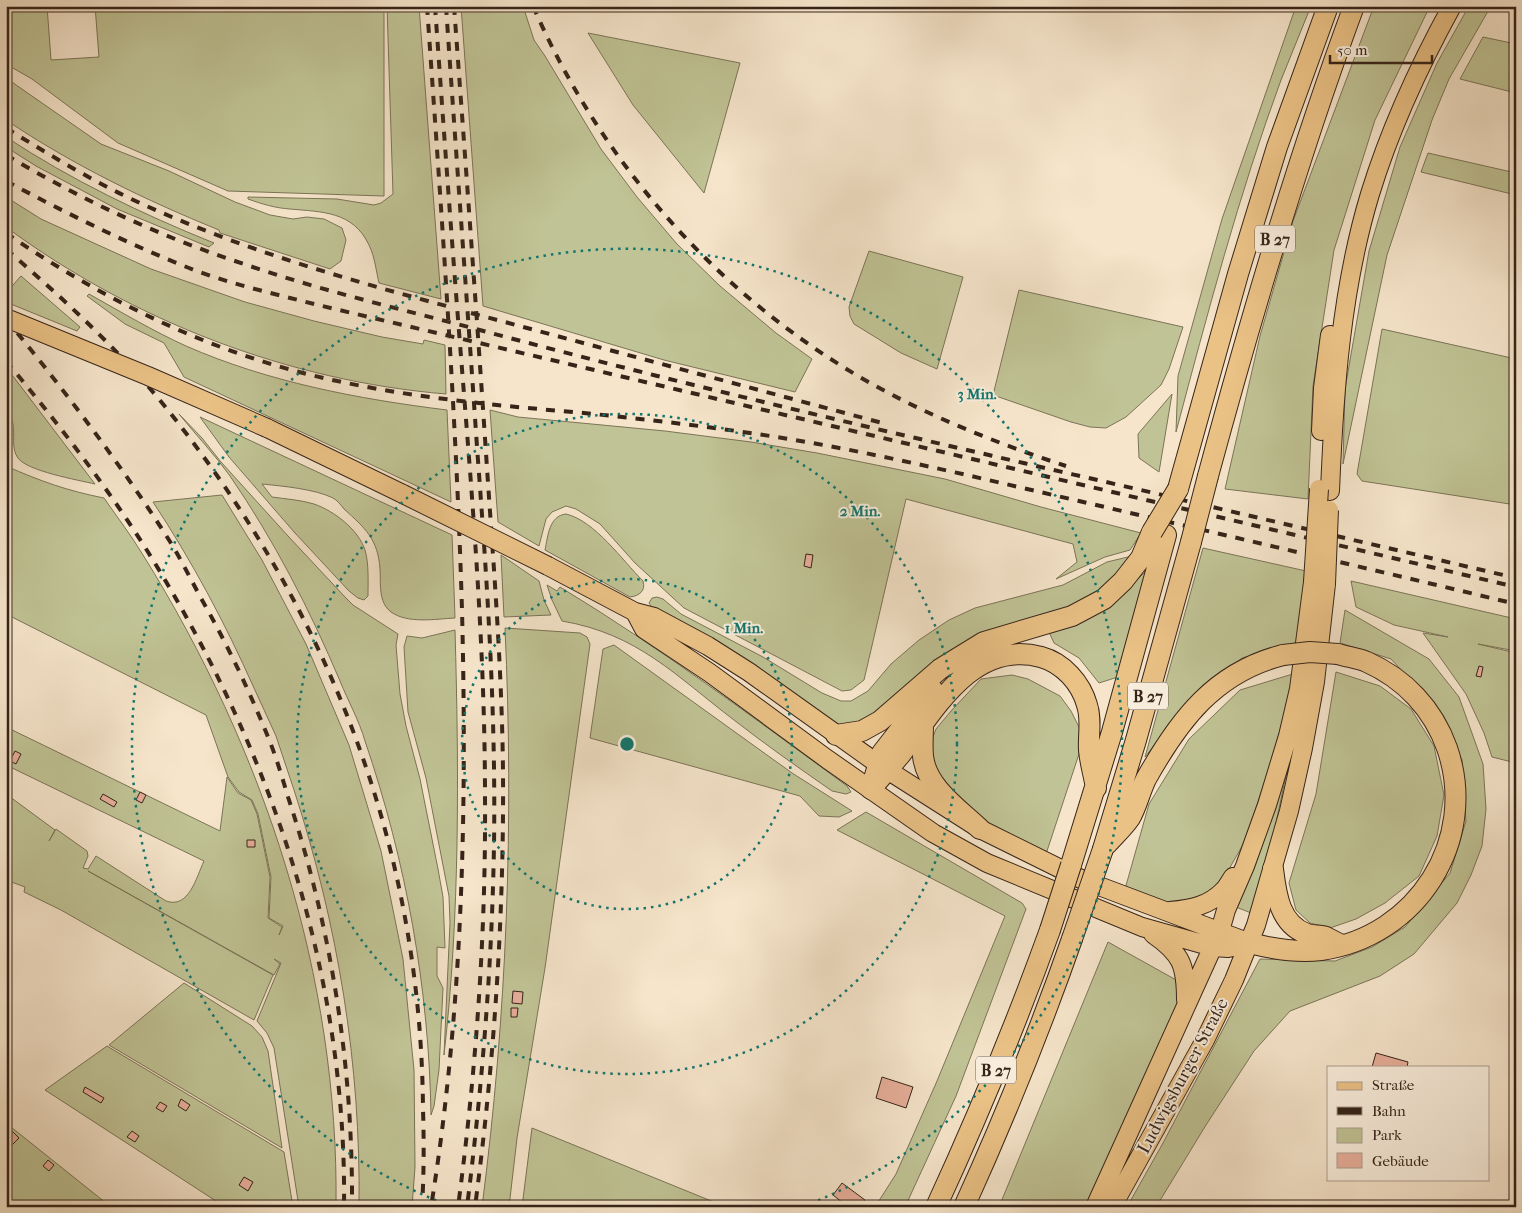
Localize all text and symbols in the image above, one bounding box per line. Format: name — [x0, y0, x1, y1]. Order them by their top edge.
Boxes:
scale bar — [1330, 32, 1432, 64]
text: 50 m — [1337, 41, 1368, 59]
road number: B 27 — [1255, 225, 1295, 252]
text: 3 Min. — [957, 385, 997, 403]
text: 2 Min. — [840, 502, 880, 520]
text: 1 Min. — [725, 619, 763, 637]
road number: B 27 — [1128, 682, 1168, 709]
centre of rings — [618, 735, 636, 753]
street label: Ludwigsburger Straße — [1133, 995, 1233, 1157]
road number: B 27 — [976, 1056, 1016, 1084]
legend — [1327, 1066, 1490, 1180]
text: Straße — [1372, 1076, 1415, 1094]
text: Bahn — [1372, 1102, 1406, 1120]
text: Park — [1372, 1126, 1402, 1144]
text: Gebäude — [1372, 1152, 1429, 1170]

